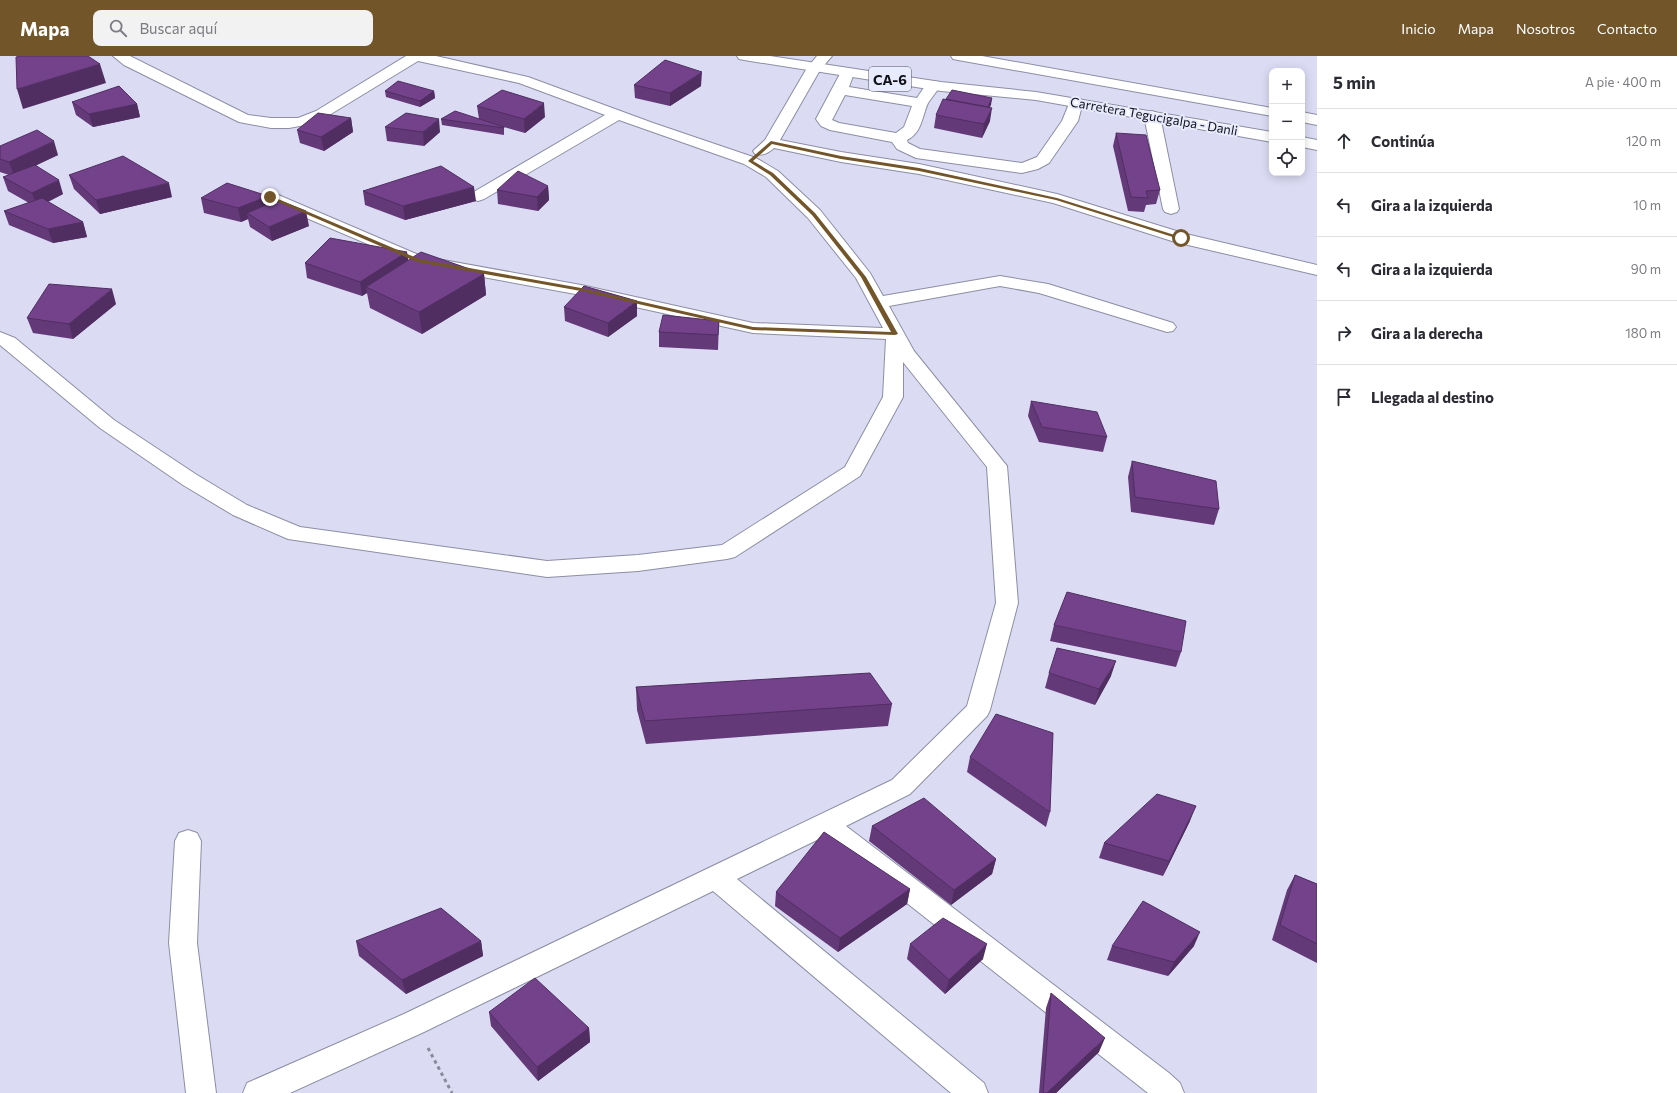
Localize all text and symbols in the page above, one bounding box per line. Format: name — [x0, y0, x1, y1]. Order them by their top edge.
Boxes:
search box — [93, 10, 373, 46]
text: Mapa — [20, 17, 69, 40]
icon: search — [107, 17, 129, 39]
text: Buscar aquí — [139, 19, 217, 37]
text: Inicio — [1401, 20, 1436, 37]
text: Mapa — [1458, 20, 1494, 37]
text: Nosotros — [1516, 20, 1575, 37]
text: Contacto — [1597, 20, 1657, 37]
road number: CA-6 — [869, 67, 911, 91]
map controls — [1269, 68, 1305, 176]
button: + — [1269, 68, 1305, 104]
text: 5 min — [1333, 72, 1376, 93]
text: A pie · 400 m — [1585, 74, 1661, 90]
street label: Carretera Tegucigalpa - Danli — [1069, 93, 1239, 139]
button: − — [1269, 104, 1305, 140]
icon: ahead — [1333, 130, 1355, 152]
text: Continúa — [1371, 132, 1435, 150]
text: 120 m — [1626, 133, 1661, 149]
button: locate — [1269, 140, 1305, 176]
route end — [261, 188, 279, 206]
icon: left — [1333, 194, 1355, 216]
text: Gira a la izquierda — [1371, 196, 1493, 214]
text: 10 m — [1633, 197, 1661, 213]
route start — [1172, 229, 1190, 247]
icon: left — [1333, 258, 1355, 280]
text: Gira a la izquierda — [1371, 260, 1493, 278]
text: 90 m — [1631, 261, 1661, 277]
icon: right — [1333, 322, 1355, 344]
text: Gira a la derecha — [1371, 324, 1483, 342]
text: 180 m — [1625, 325, 1661, 341]
icon: arrive — [1333, 386, 1355, 408]
text: Llegada al destino — [1371, 388, 1494, 406]

